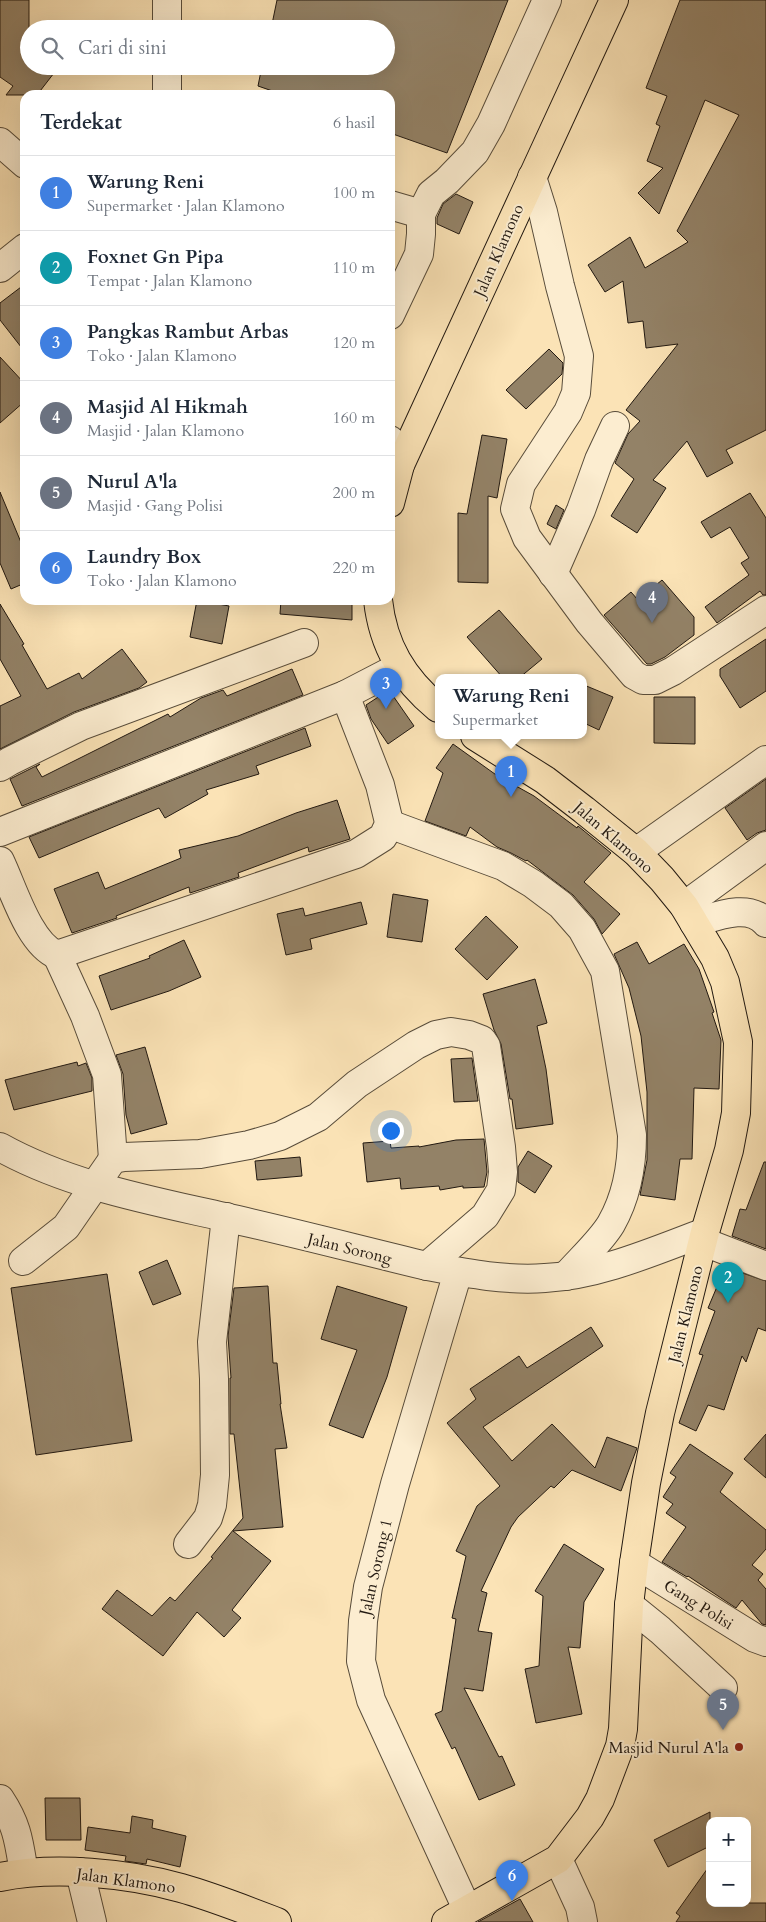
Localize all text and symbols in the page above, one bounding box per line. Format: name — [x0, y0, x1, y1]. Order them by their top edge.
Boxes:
search box — [20, 20, 395, 75]
icon: search — [38, 34, 66, 62]
text: Cari di sini — [78, 35, 167, 61]
text: Terdekat — [40, 108, 122, 137]
text: 6 hasil — [333, 112, 375, 134]
text: Warung Reni — [87, 169, 204, 195]
text: 1 — [52, 182, 60, 204]
text: 100 m — [333, 182, 375, 204]
text: Supermarket · Jalan Klamono — [87, 195, 285, 217]
street label: Jalan Klamono — [468, 200, 529, 302]
text: Foxnet Gn Pipa — [87, 244, 224, 270]
text: 2 — [52, 257, 60, 279]
text: 110 m — [333, 257, 375, 279]
text: Tempat · Jalan Klamono — [87, 270, 252, 292]
text: Pangkas Rambut Arbas — [87, 319, 289, 345]
text: 3 — [52, 332, 60, 354]
text: 120 m — [333, 332, 375, 354]
text: Toko · Jalan Klamono — [87, 345, 237, 367]
text: Masjid Al Hikmah — [87, 394, 248, 420]
text: 4 — [52, 407, 60, 429]
text: 160 m — [333, 407, 375, 429]
text: Masjid · Jalan Klamono — [87, 420, 244, 442]
text: Nurul A'la — [87, 469, 177, 495]
text: 5 — [52, 482, 60, 504]
text: 200 m — [333, 482, 375, 504]
text: Masjid · Gang Polisi — [87, 495, 223, 517]
text: Laundry Box — [87, 544, 201, 570]
text: 6 — [52, 557, 60, 579]
text: 220 m — [333, 557, 375, 579]
text: Toko · Jalan Klamono — [87, 570, 237, 592]
pin: 4 — [636, 582, 668, 623]
pin: 3 — [370, 668, 402, 709]
popup — [435, 674, 587, 739]
text: Warung Reni — [453, 683, 569, 709]
text: Supermarket — [453, 709, 538, 731]
pin: 1 — [495, 756, 527, 797]
street label: Jalan Klamono — [567, 795, 658, 879]
your location — [378, 1118, 404, 1144]
street label: Jalan Sorong — [303, 1227, 394, 1270]
pin: 2 — [712, 1262, 744, 1303]
street label: Jalan Klamono — [663, 1263, 709, 1367]
street label: Jalan Sorong 1 — [354, 1517, 398, 1620]
street label: Gang Polisi — [659, 1575, 738, 1635]
pin: 5 — [707, 1689, 739, 1730]
place label: Masjid Nurul A'la — [608, 1737, 729, 1759]
marker: Masjid Nurul A'la — [733, 1741, 745, 1753]
map controls — [706, 1817, 751, 1907]
button: + — [706, 1817, 751, 1862]
pin: 6 — [496, 1860, 528, 1901]
button: − — [706, 1862, 751, 1907]
street label: Jalan Klamono — [73, 1863, 177, 1899]

